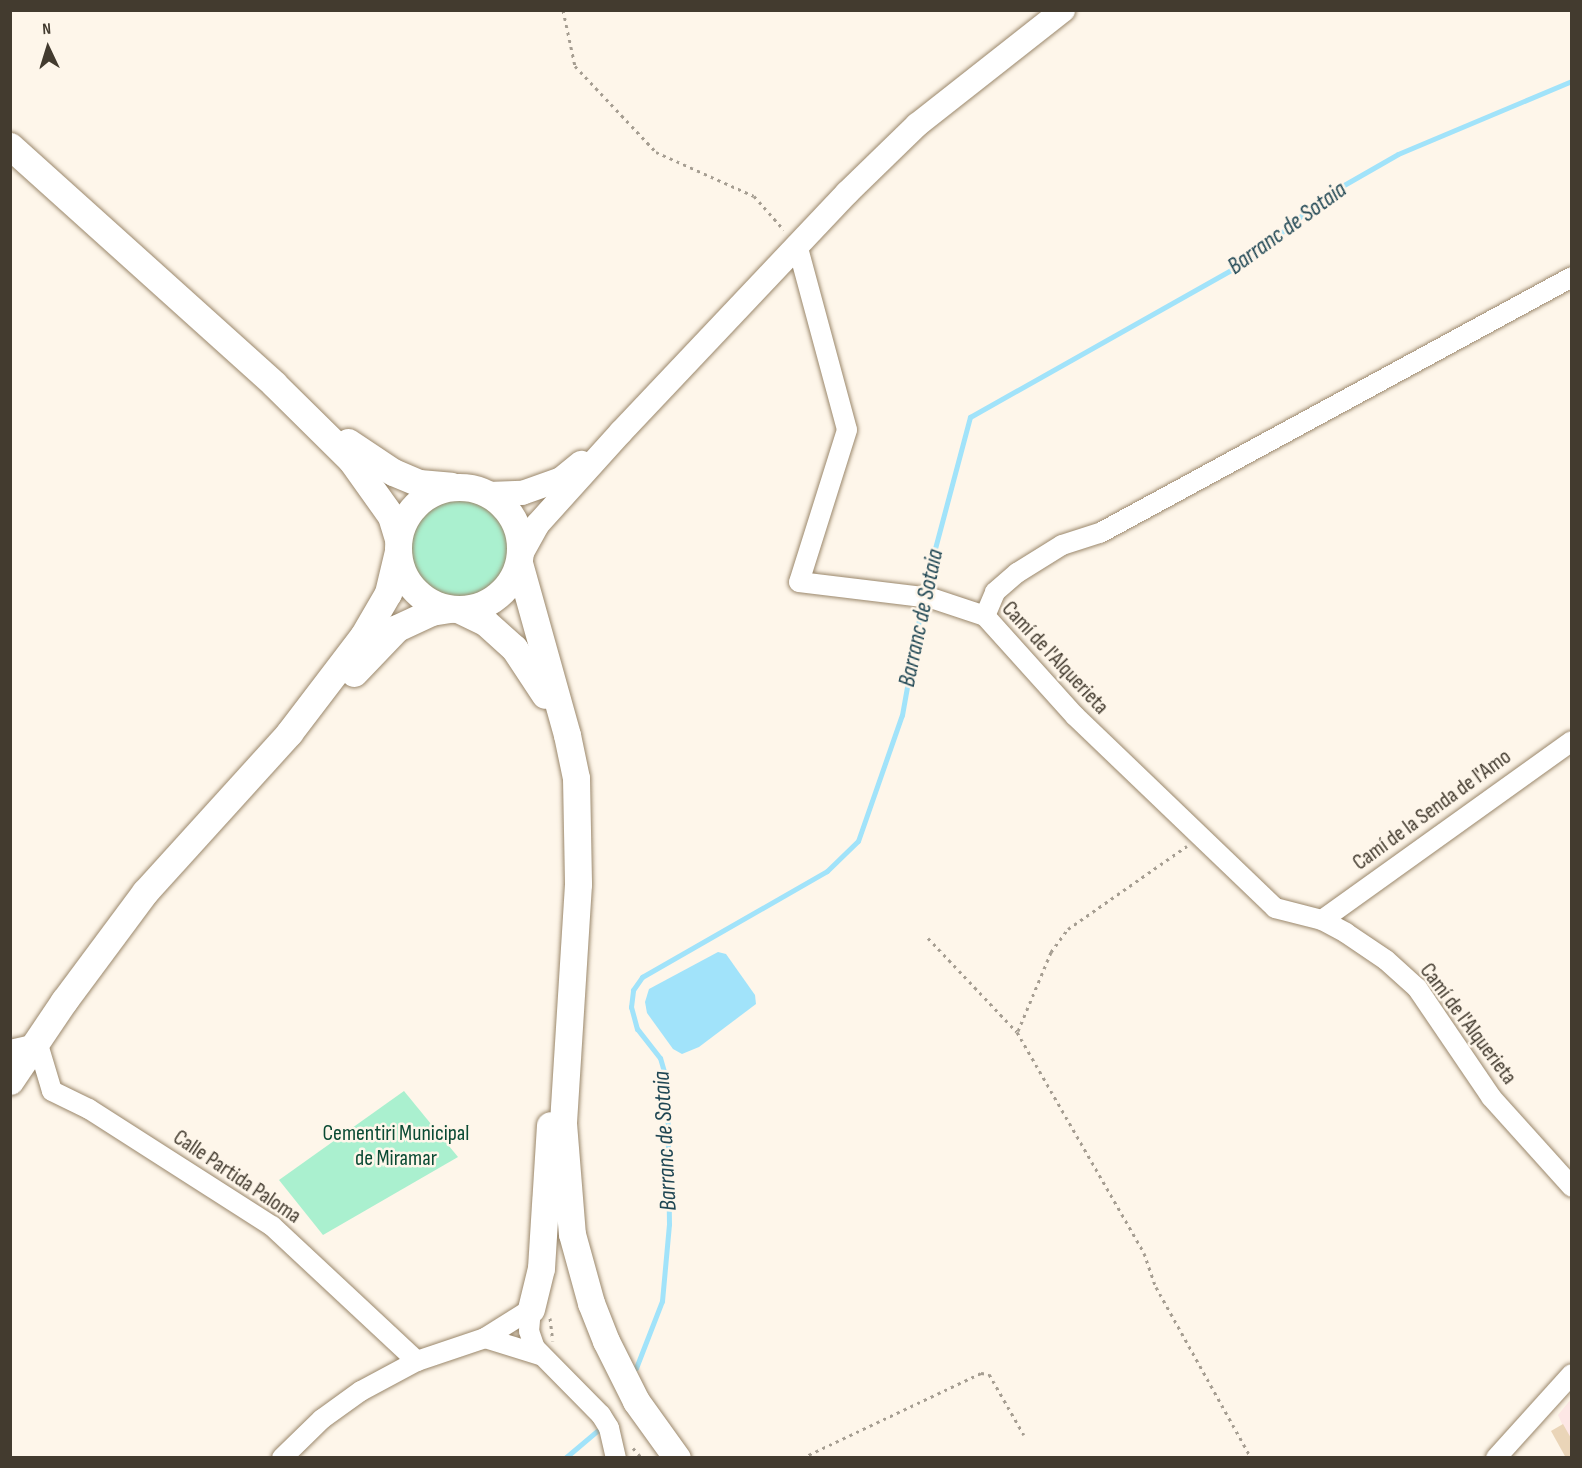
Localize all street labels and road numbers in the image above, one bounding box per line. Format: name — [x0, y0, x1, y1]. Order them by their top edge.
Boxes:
street label: Camí de l'Alquerieta — [996, 596, 1114, 720]
street label: Camí de la Senda de l'Amo — [1348, 744, 1516, 876]
street label: Camí de l'Alquerieta — [1414, 958, 1522, 1090]
street label: Calle Partida Paloma — [168, 1125, 306, 1229]

